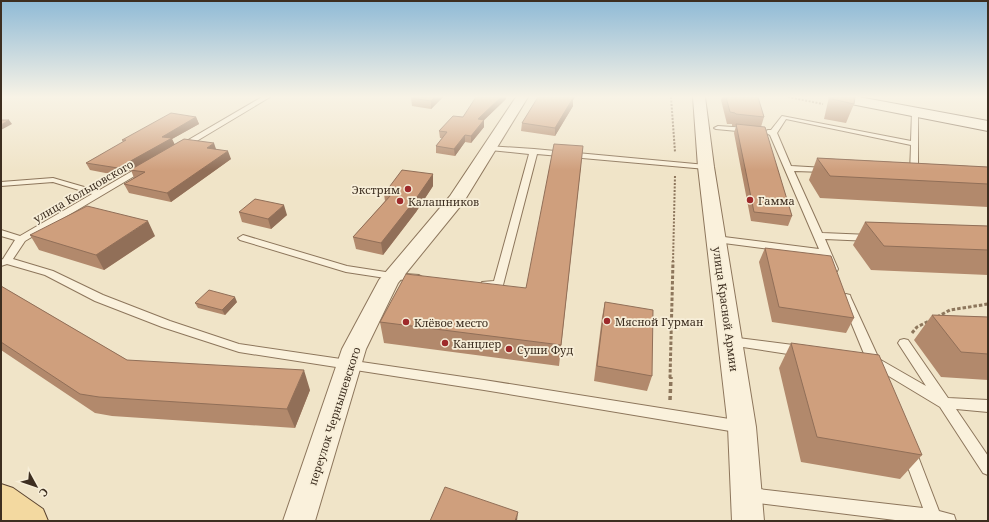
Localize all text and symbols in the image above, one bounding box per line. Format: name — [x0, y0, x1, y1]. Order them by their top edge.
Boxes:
street label: улица Кольцовского — [30, 156, 136, 226]
place label: Экстрим — [352, 182, 400, 197]
marker: Экстрим — [403, 184, 413, 194]
place label: Гамма — [758, 193, 795, 208]
place label: Калашников — [408, 194, 479, 209]
marker: Гамма — [745, 195, 755, 205]
marker: Калашников — [395, 196, 405, 206]
street label: улица Красной Армии — [710, 246, 742, 372]
place label: Мясной Гурман — [615, 314, 703, 329]
place label: Клёвое место — [414, 315, 488, 330]
marker: Мясной Гурман — [602, 316, 612, 326]
marker: Клёвое место — [401, 317, 411, 327]
place label: Канцлер — [453, 336, 501, 351]
marker: Канцлер — [440, 338, 450, 348]
place label: Суши Фуд — [517, 342, 573, 357]
marker: Суши Фуд — [504, 344, 514, 354]
street label: переулок Чернышевского — [305, 345, 363, 487]
north arrow — [16, 466, 56, 506]
text: С — [36, 485, 52, 500]

